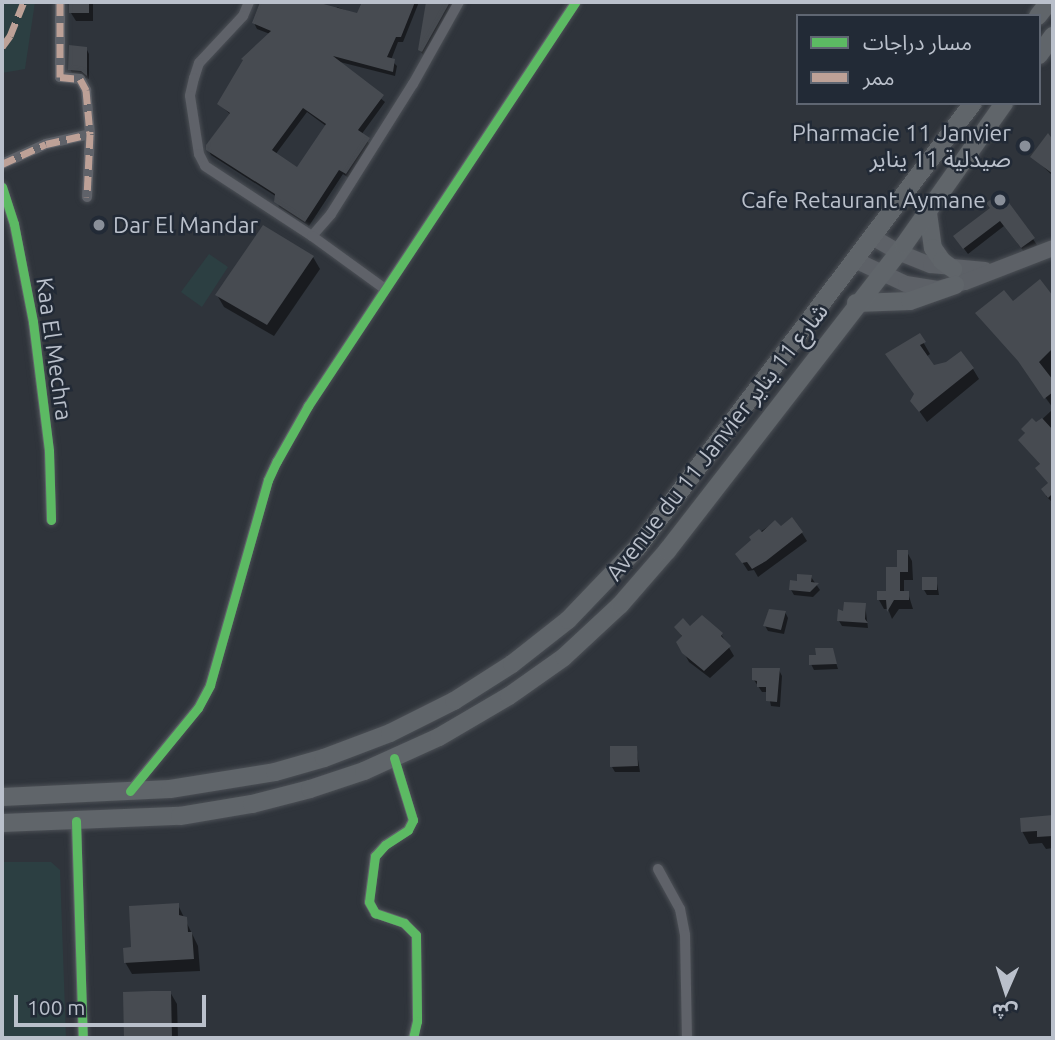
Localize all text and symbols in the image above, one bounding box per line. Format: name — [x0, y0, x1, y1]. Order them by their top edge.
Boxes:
legend — [796, 14, 1041, 105]
text: مسار دراجات — [863, 30, 972, 54]
text: ممر — [863, 65, 894, 89]
place label: Pharmacie 11 Janvier صيدلية 11 يناير — [792, 119, 1011, 173]
marker: Pharmacie 11 Janvier صيدلية 11 يناير — [1017, 138, 1033, 154]
place label: Cafe Retaurant Aymane — [741, 186, 986, 214]
marker: Cafe Retaurant Aymane — [992, 192, 1008, 208]
place label: Dar El Mandar — [113, 211, 258, 239]
marker: Dar El Mandar — [91, 217, 107, 233]
street label: Kaa El Mechra — [30, 276, 78, 422]
street label: Avenue du 11 Janvier شارع 11 يناير — [600, 298, 834, 586]
north arrow — [971, 956, 1041, 1026]
scale bar — [18, 981, 210, 1025]
text: 100 m — [27, 995, 85, 1019]
text: ش — [991, 1000, 1018, 1024]

